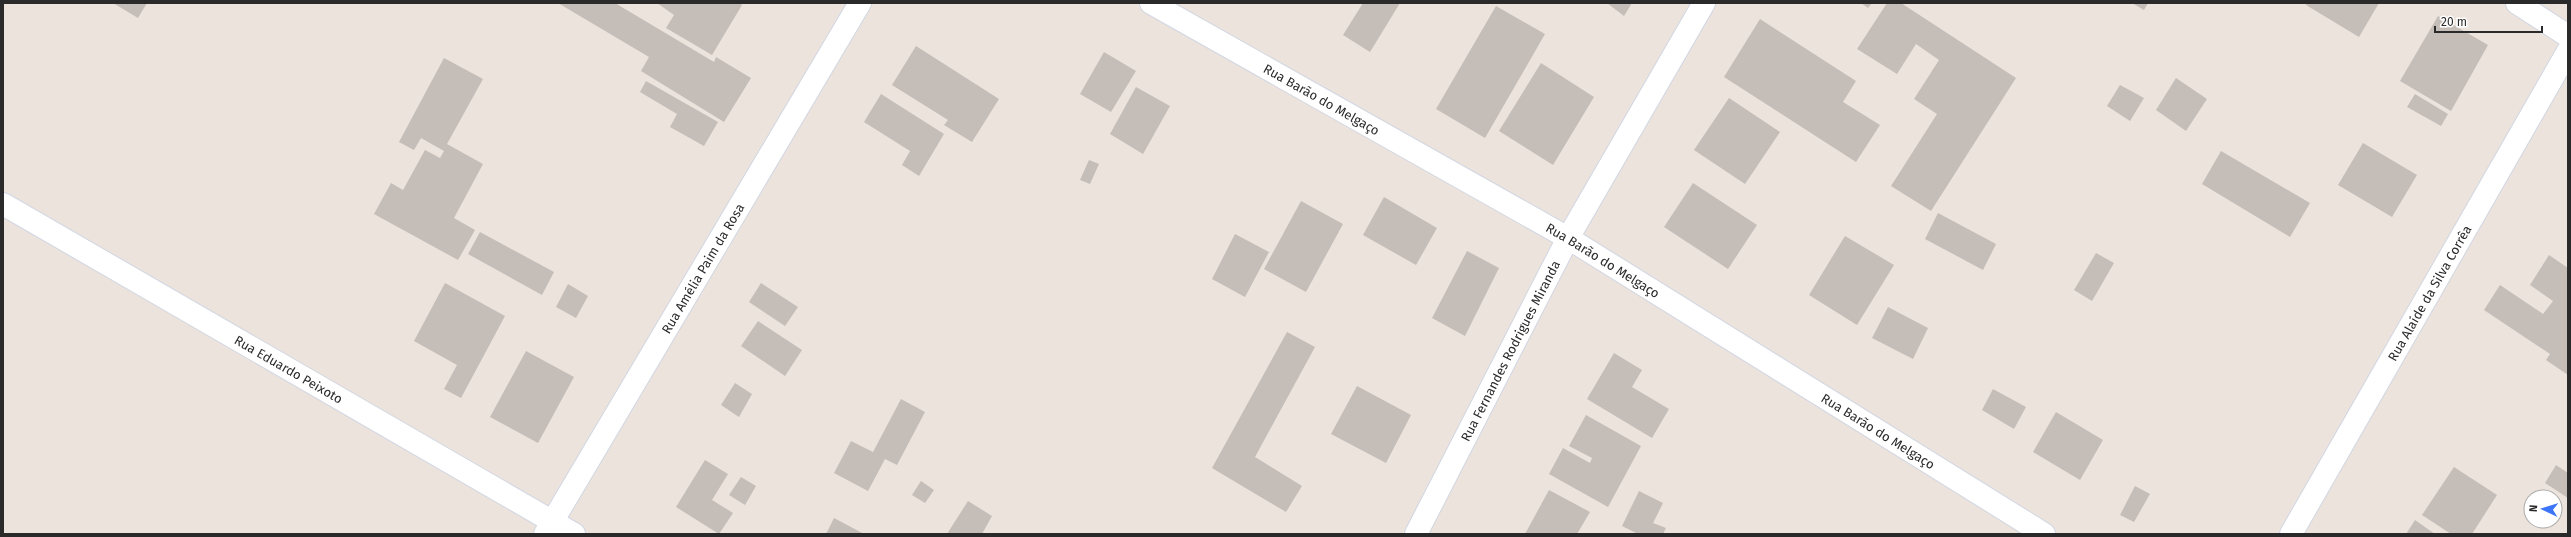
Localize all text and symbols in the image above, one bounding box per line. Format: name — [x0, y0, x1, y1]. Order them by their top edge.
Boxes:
scale bar — [2435, 8, 2542, 34]
text: 20 m — [2441, 15, 2467, 29]
street label: Rua Barão do Melgaço — [1261, 61, 1382, 138]
street label: Rua Amélia Paim da Rosa — [658, 201, 747, 336]
street label: Rua Barão do Melgaço — [1543, 220, 1663, 301]
street label: Rua Alaíde da Silva Corrêa — [2384, 222, 2474, 363]
street label: Rua Fernandes Rodrigues Miranda — [1457, 258, 1563, 444]
street label: Rua Eduardo Peixoto — [232, 332, 345, 406]
street label: Rua Barão do Melgaço — [1819, 390, 1938, 472]
north arrow — [2523, 489, 2563, 529]
text: N — [2527, 504, 2540, 512]

